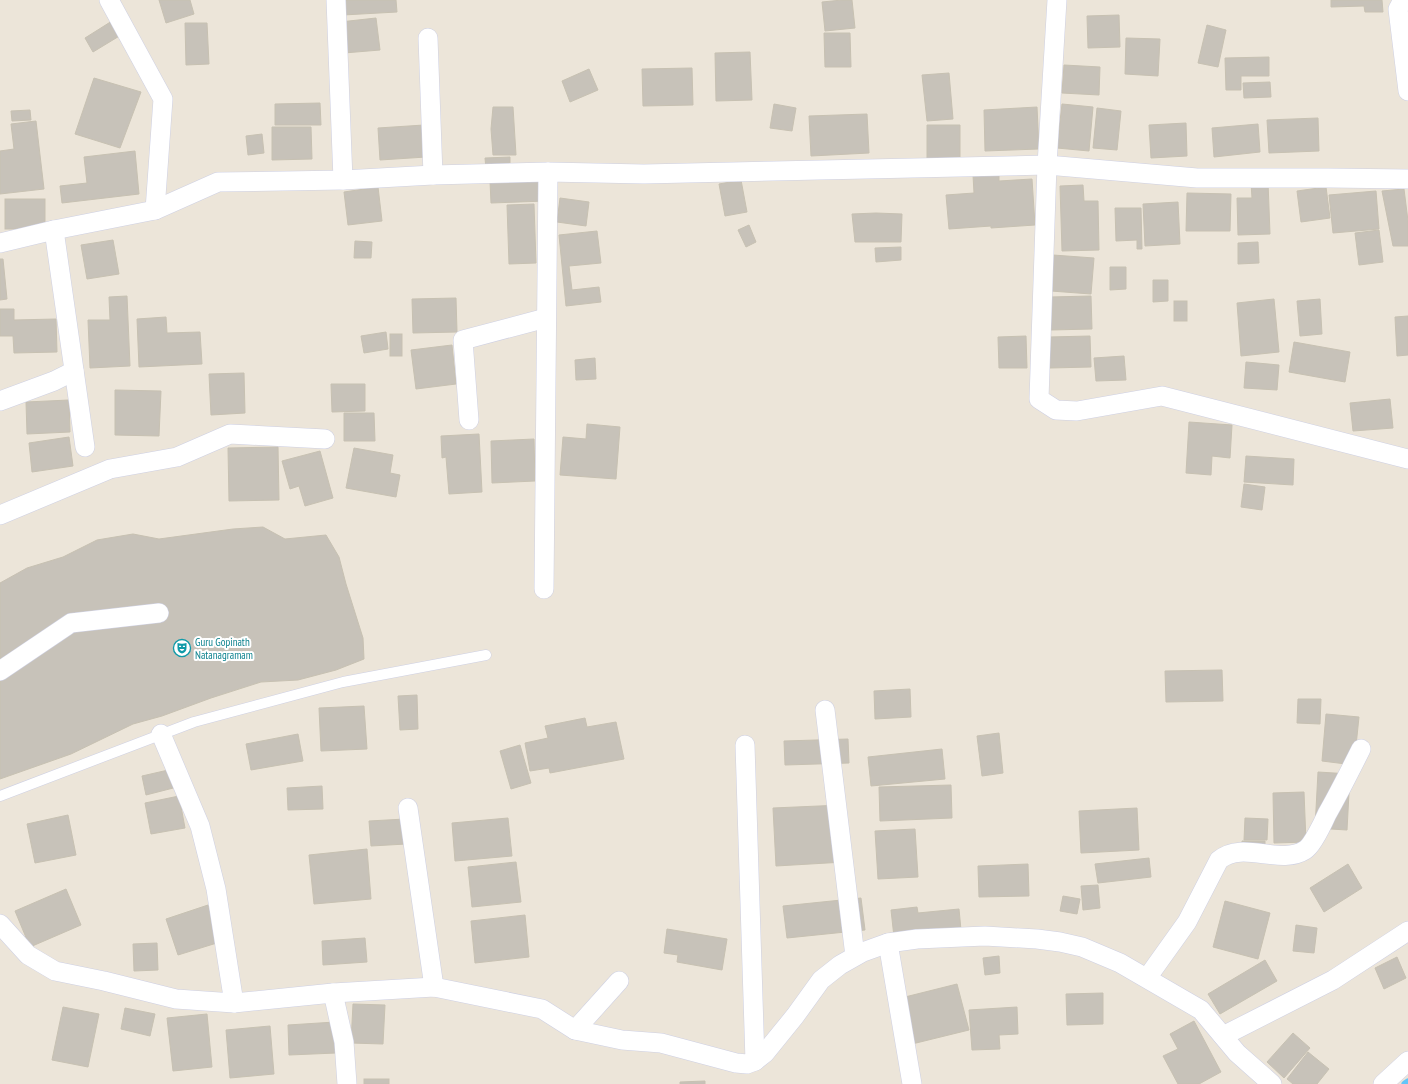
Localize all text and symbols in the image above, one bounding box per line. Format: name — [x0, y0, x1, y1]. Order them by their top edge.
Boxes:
place label: Guru Gopinath Natanagramam — [195, 635, 253, 662]
theatre icon: Guru Gopinath Natanagramam — [172, 638, 192, 658]

